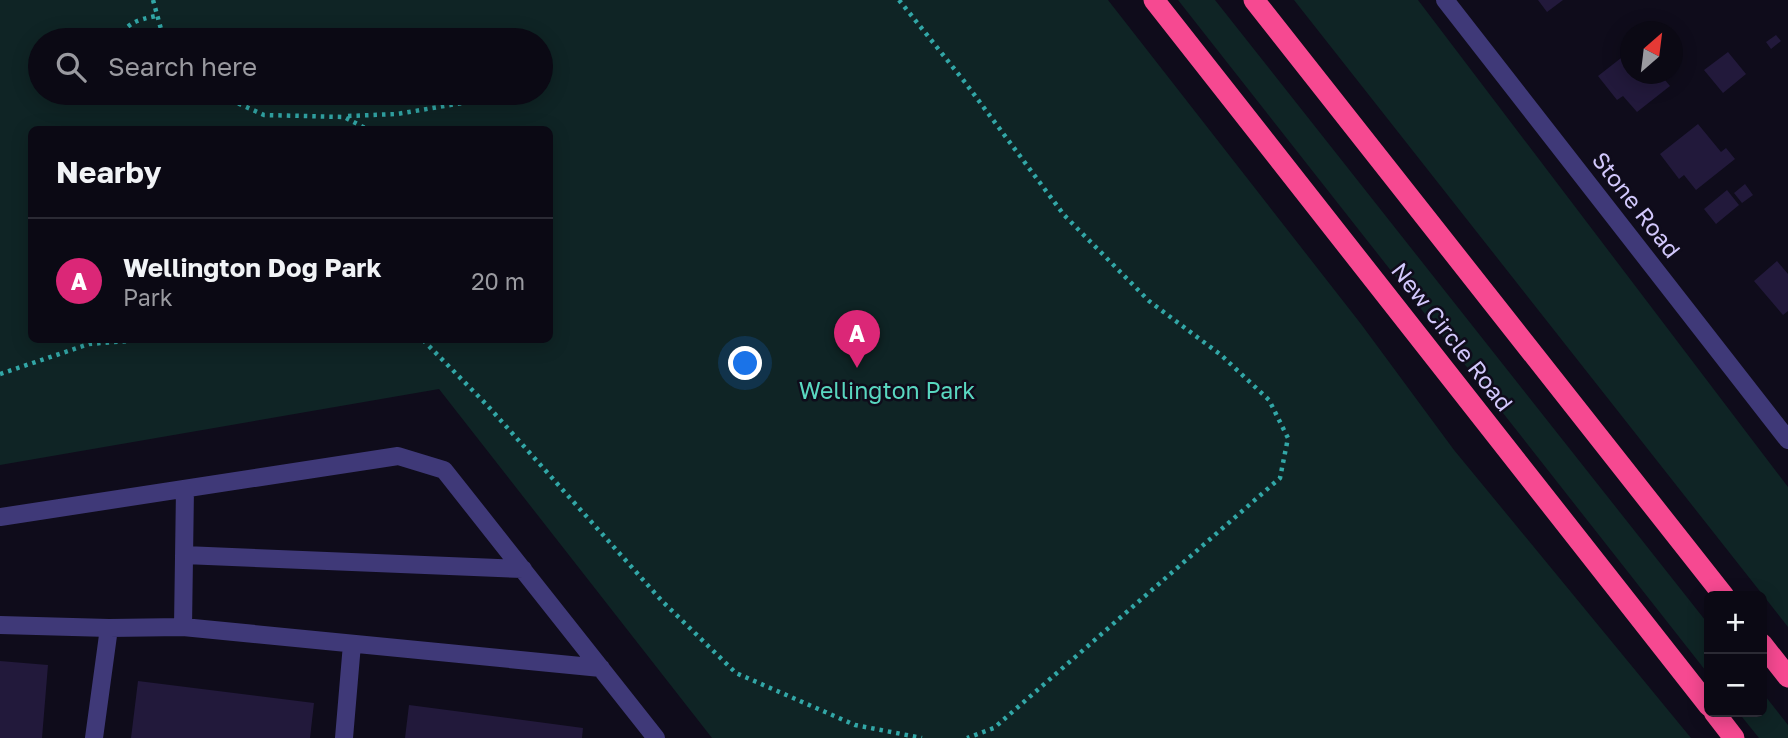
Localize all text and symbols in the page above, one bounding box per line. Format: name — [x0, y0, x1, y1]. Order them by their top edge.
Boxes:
north arrow — [1620, 21, 1683, 84]
search box — [28, 28, 553, 105]
icon: search — [52, 48, 90, 86]
text: Search here — [108, 51, 257, 82]
street label: Stone Road — [1587, 146, 1687, 263]
text: Nearby — [56, 154, 161, 190]
text: Wellington Dog Park — [123, 252, 382, 283]
street label: New Circle Road — [1386, 257, 1519, 416]
text: A — [71, 267, 87, 295]
text: 20 m — [471, 267, 525, 295]
text: Park — [123, 283, 173, 311]
pin: A — [834, 310, 880, 368]
your location — [728, 346, 762, 380]
park label: Wellington Park — [799, 376, 975, 404]
map controls — [1704, 591, 1767, 717]
button: + — [1704, 591, 1767, 654]
button: − — [1704, 654, 1767, 717]

